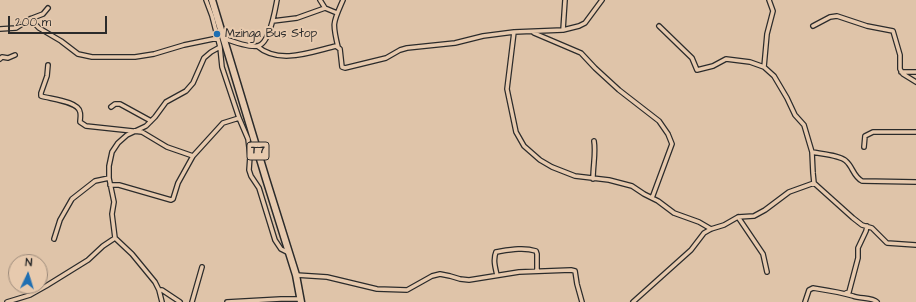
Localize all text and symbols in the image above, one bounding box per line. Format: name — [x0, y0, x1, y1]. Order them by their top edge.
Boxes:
scale bar — [10, 8, 109, 34]
text: 200 m — [15, 14, 51, 31]
place label: Mzinga Bus Stop — [225, 27, 317, 41]
marker: Mzinga Bus Stop — [212, 29, 222, 39]
road number: T7 — [247, 142, 269, 160]
north arrow — [8, 254, 48, 294]
text: N — [25, 255, 33, 270]

